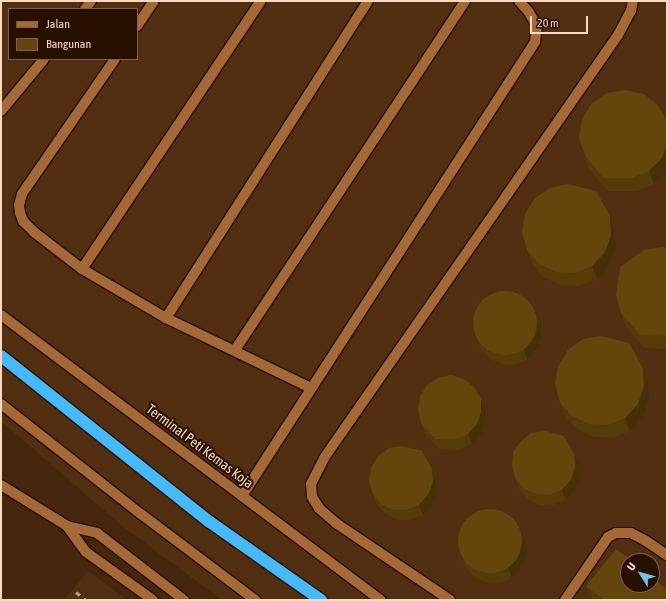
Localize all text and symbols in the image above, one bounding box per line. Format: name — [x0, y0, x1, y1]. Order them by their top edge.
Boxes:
legend — [8, 8, 138, 60]
scale bar — [532, 8, 590, 34]
text: 20 m — [537, 16, 559, 30]
text: Jalan — [46, 17, 70, 31]
text: Bangunan — [46, 37, 91, 51]
street label: Terminal Peti Kemas Koja — [143, 400, 257, 492]
north arrow — [620, 553, 660, 593]
text: U — [624, 560, 638, 573]

